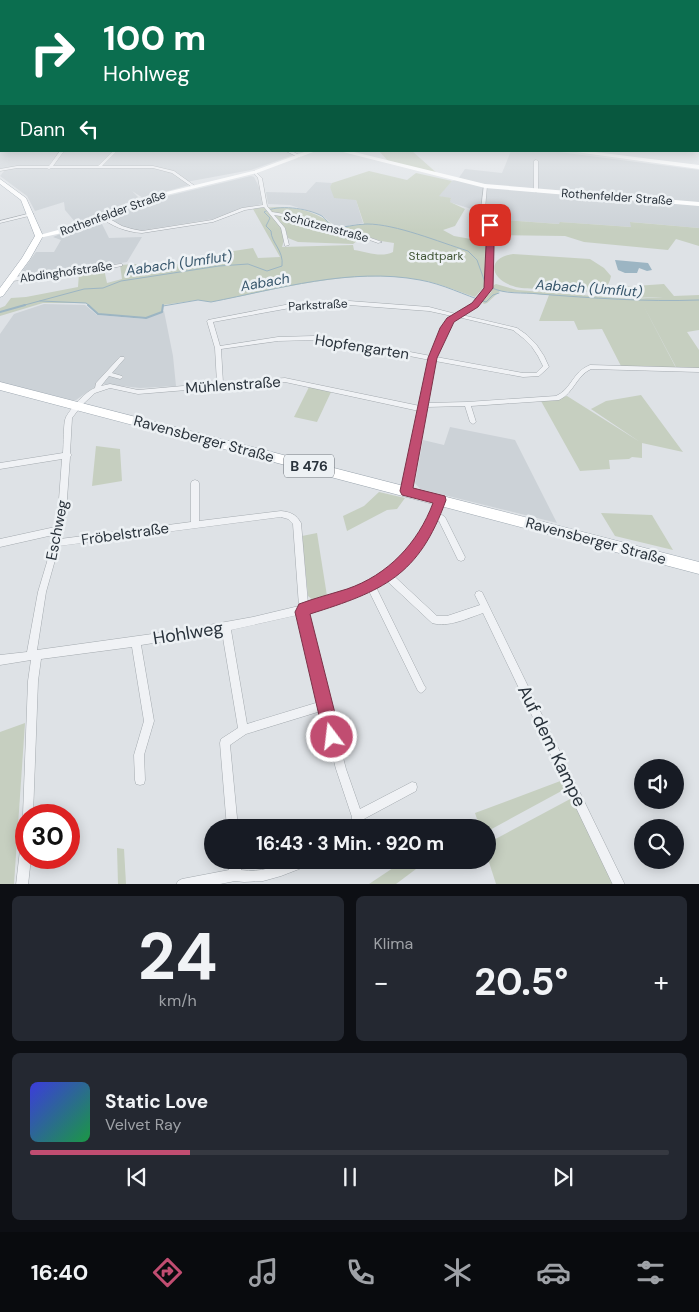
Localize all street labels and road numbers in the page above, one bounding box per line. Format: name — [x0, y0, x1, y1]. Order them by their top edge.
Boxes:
street label: Rothenfelder Straße — [561, 185, 673, 209]
street label: Rothenfelder Straße — [58, 186, 168, 240]
street label: Schützenstraße — [282, 208, 371, 246]
street label: Abdinghofstraße — [19, 258, 114, 286]
street label: Parkstraße — [288, 295, 348, 315]
street label: Hopfengarten — [313, 330, 411, 364]
street label: Mühlenstraße — [185, 372, 281, 398]
street label: Ravensberger Straße — [132, 411, 276, 467]
road number: B 476 — [284, 454, 334, 478]
street label: Eschweg — [41, 498, 73, 562]
street label: Ravensberger Straße — [524, 513, 668, 569]
street label: Fröbelstraße — [80, 518, 170, 550]
street label: Hohlweg — [151, 616, 225, 650]
street label: Auf dem Kampe — [512, 681, 592, 811]

